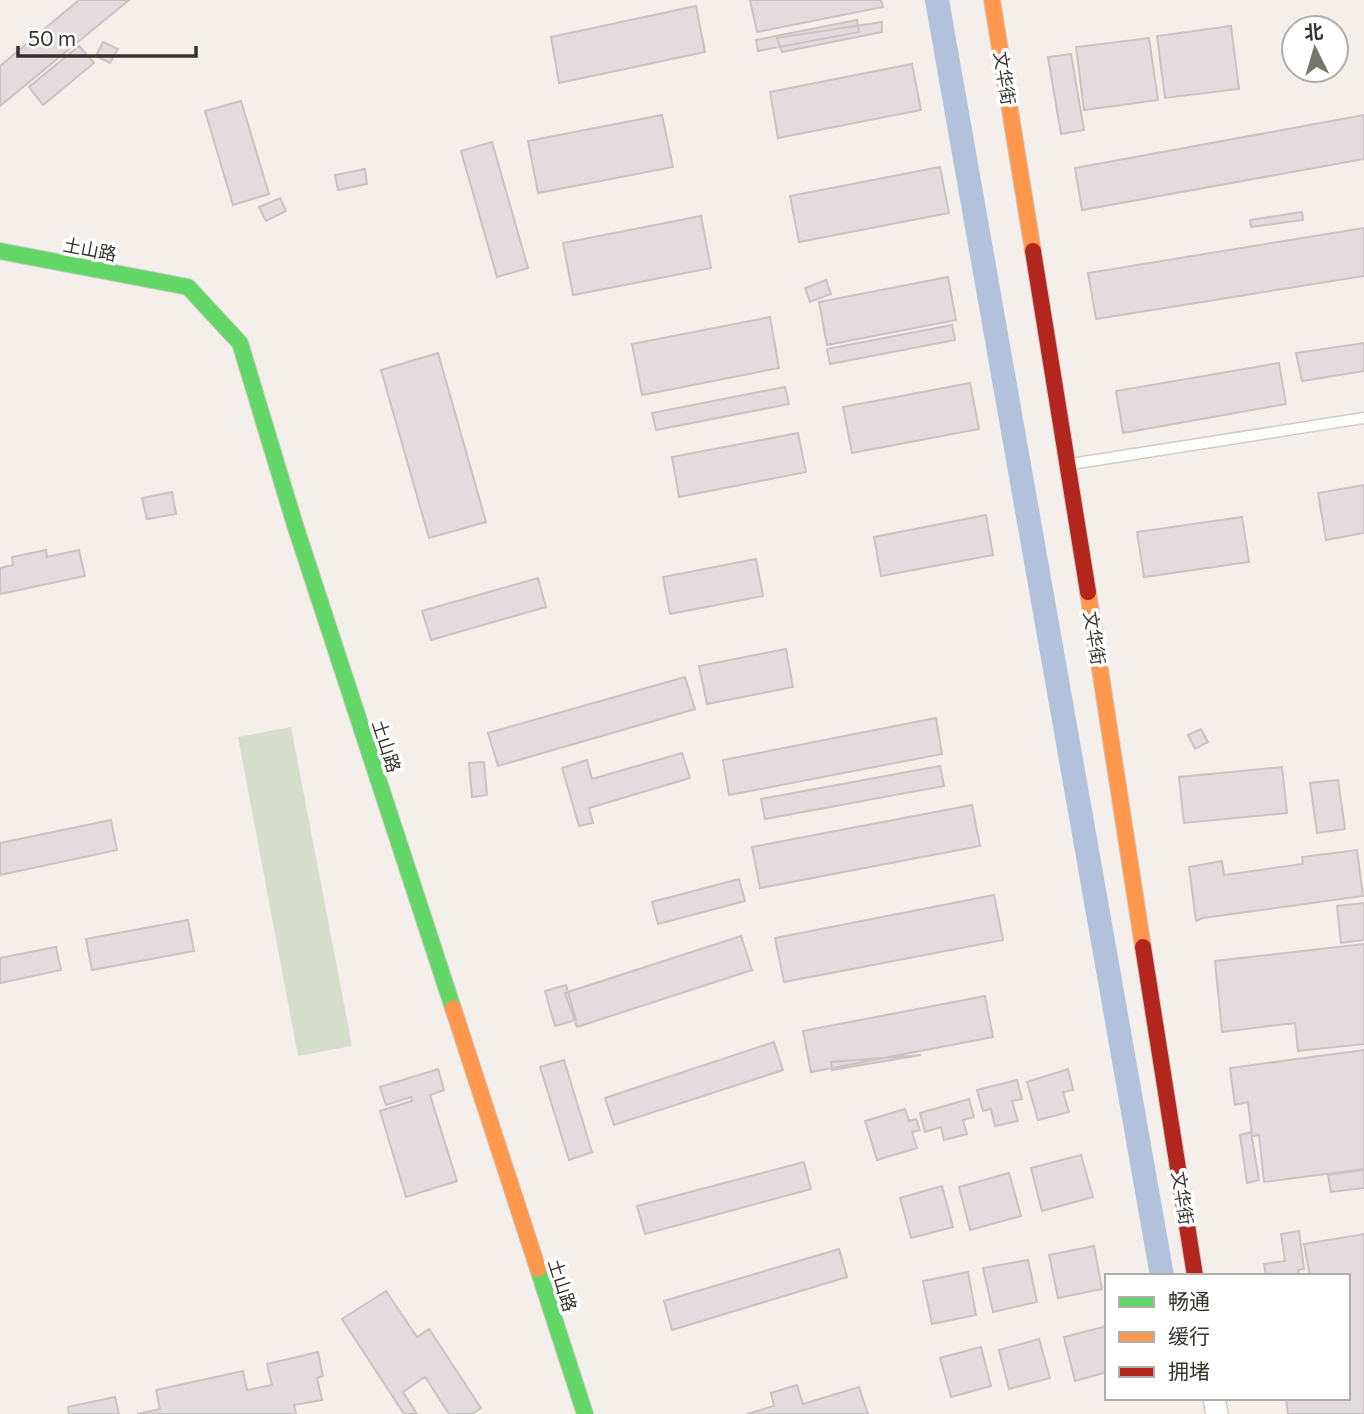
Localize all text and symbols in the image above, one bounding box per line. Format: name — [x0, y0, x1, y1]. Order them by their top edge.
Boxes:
scale bar — [18, 14, 196, 58]
north arrow — [1280, 14, 1350, 84]
text: 北 — [1303, 19, 1324, 44]
text: 50 m — [28, 25, 76, 50]
street label: 文华街 — [990, 50, 1020, 106]
street label: 土山路 — [61, 233, 119, 265]
street label: 文华街 — [1080, 610, 1110, 666]
street label: 土山路 — [368, 717, 406, 775]
street label: 文华街 — [1168, 1170, 1198, 1226]
street label: 土山路 — [544, 1256, 582, 1314]
legend — [1105, 1274, 1350, 1400]
text: 畅通 — [1168, 1288, 1210, 1313]
text: 缓行 — [1168, 1323, 1210, 1348]
text: 拥堵 — [1168, 1358, 1210, 1383]

